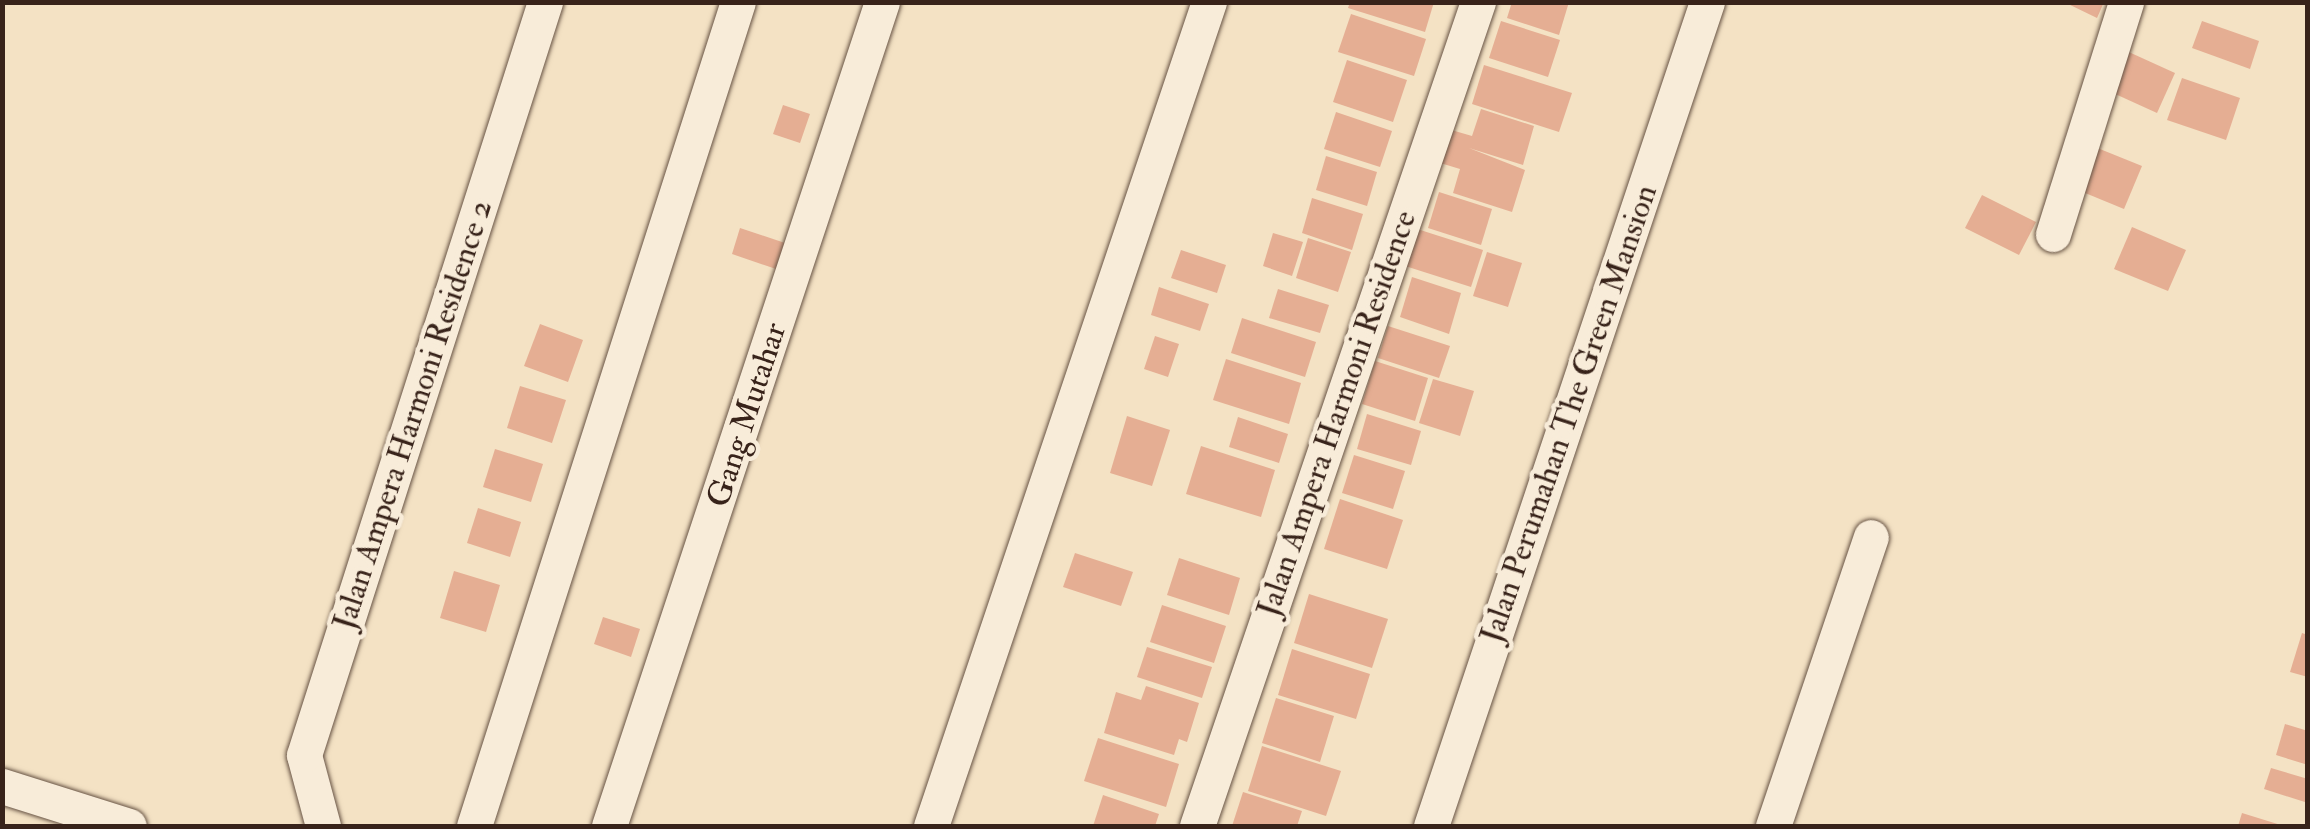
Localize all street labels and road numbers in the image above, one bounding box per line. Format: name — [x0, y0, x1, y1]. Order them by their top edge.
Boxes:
street label: Jalan Perumahan The Green Mansion — [1472, 180, 1666, 648]
street label: Jalan Ampera Harmoni Residence 2 — [325, 195, 501, 635]
street label: Jalan Ampera Harmoni Residence — [1249, 206, 1425, 622]
street label: Gang Mutahar — [699, 318, 795, 512]

